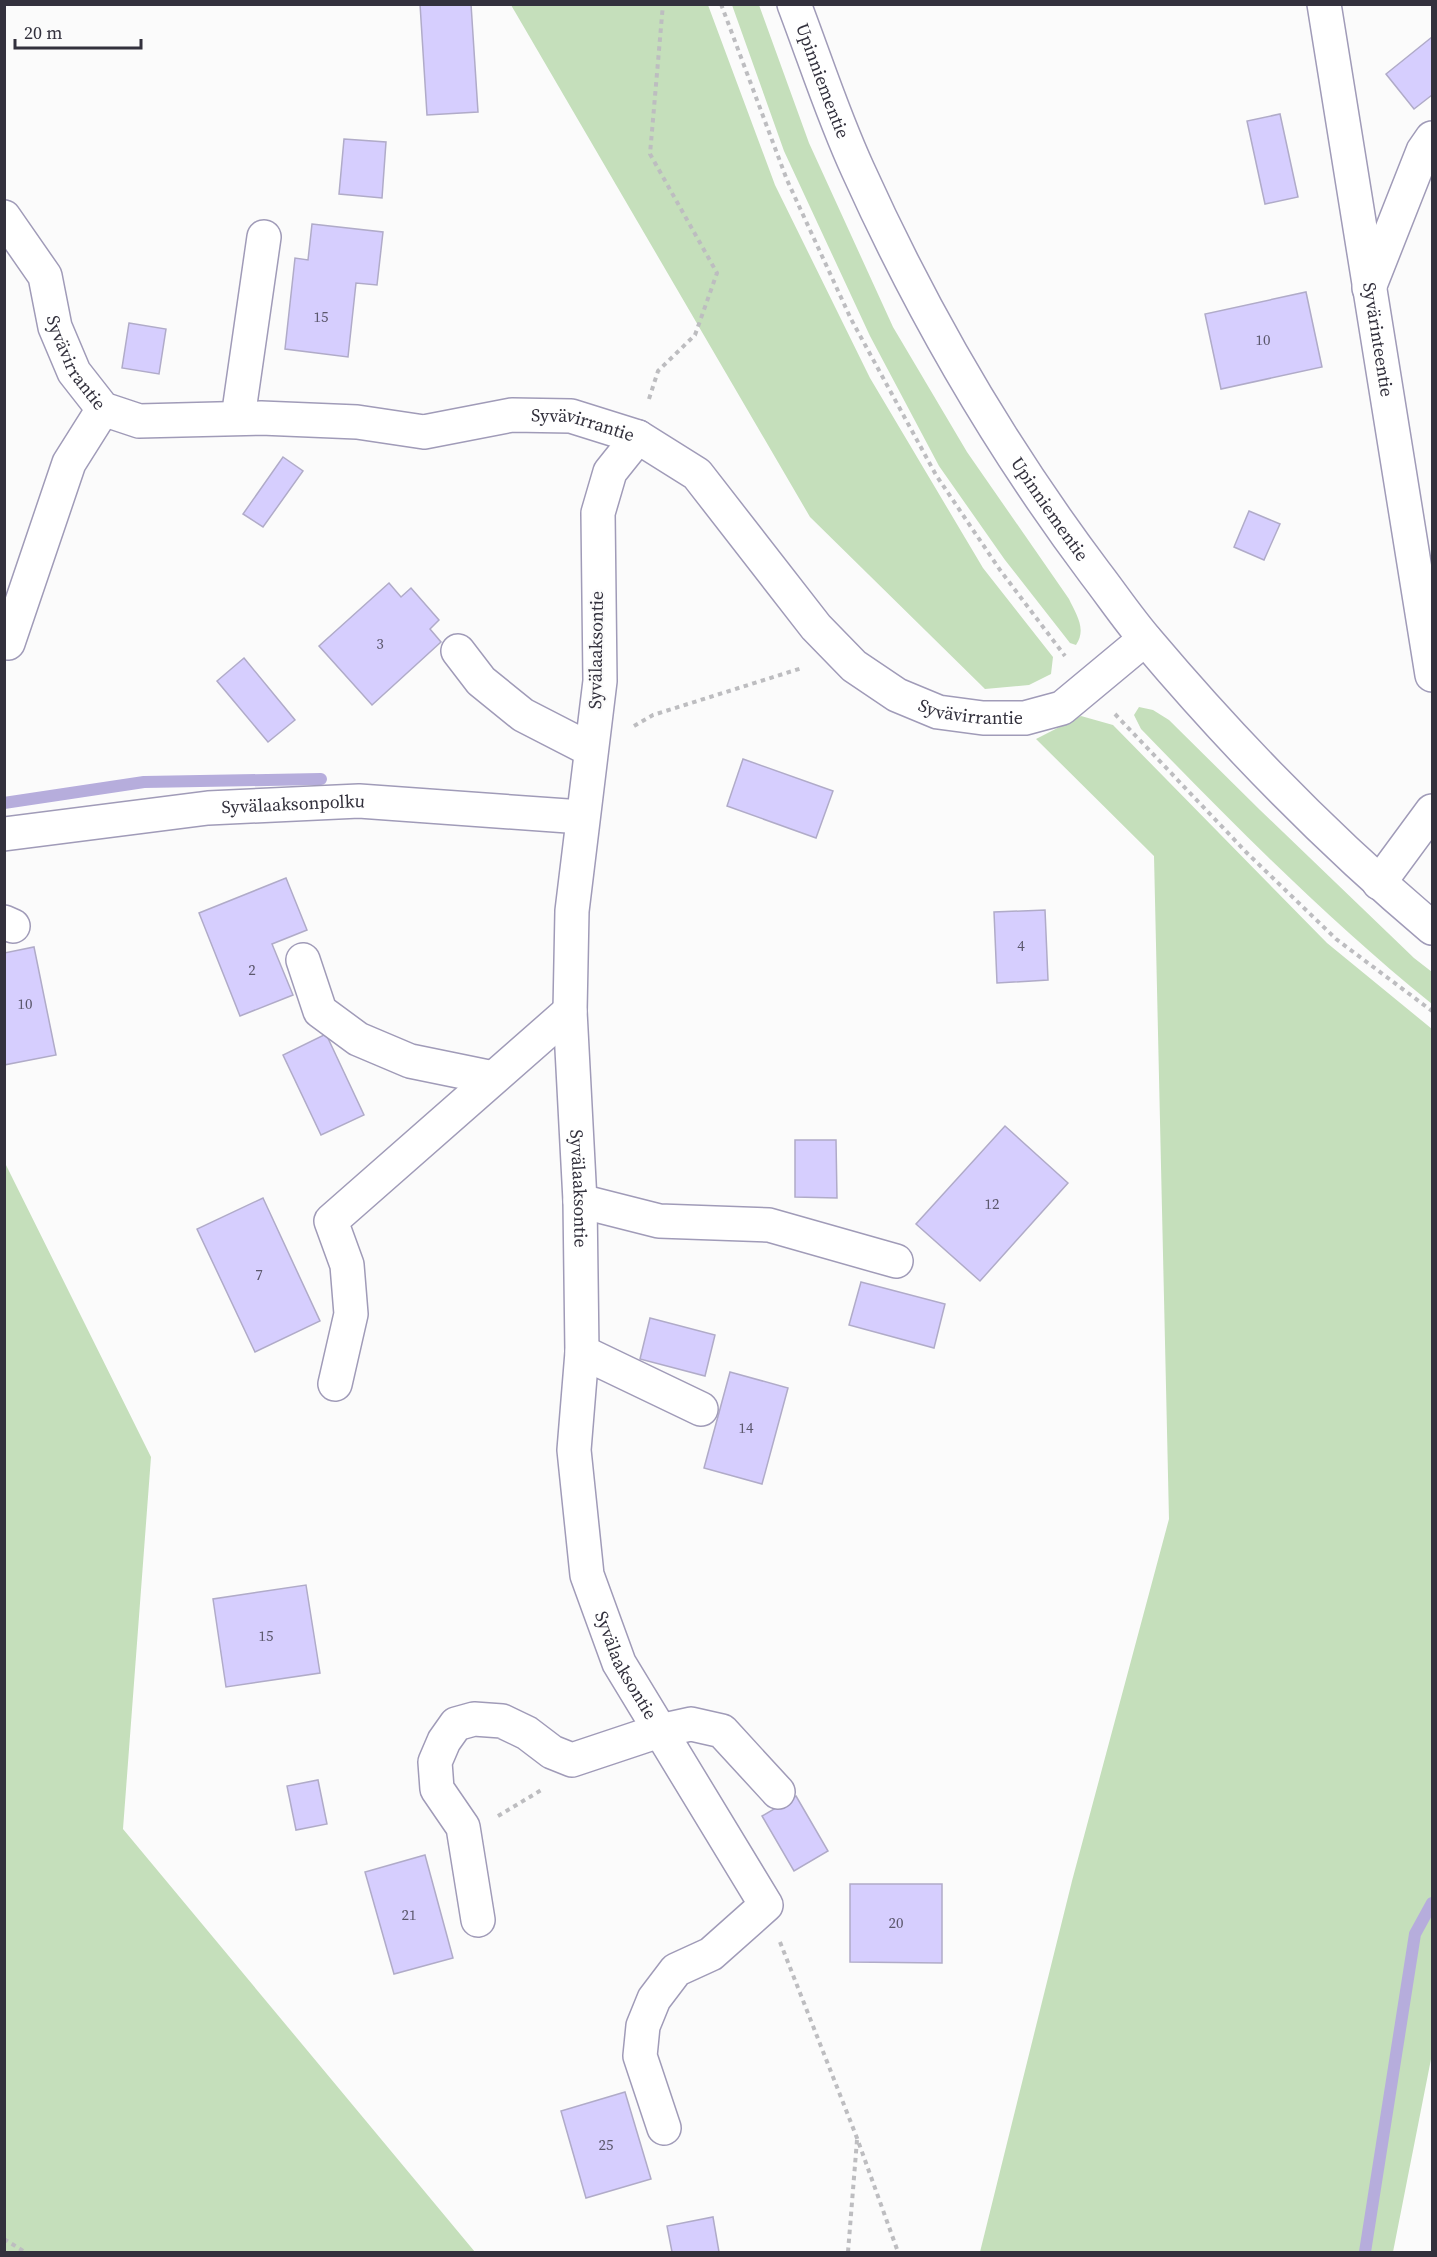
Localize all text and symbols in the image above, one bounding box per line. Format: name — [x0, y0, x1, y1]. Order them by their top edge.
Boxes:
scale bar — [15, 12, 141, 50]
street label: Upinniementie — [790, 19, 856, 142]
text: 20 m — [24, 20, 62, 45]
street label: Syvärinteentie — [1357, 281, 1400, 399]
house number: 15 — [313, 306, 329, 327]
street label: Syvävirrantie — [41, 313, 112, 415]
house number: 10 — [1255, 329, 1271, 350]
street label: Syvävirrantie — [531, 402, 638, 447]
street label: Upinniementie — [1005, 452, 1095, 566]
street label: Syvälaaksontie — [582, 591, 609, 709]
house number: 3 — [376, 633, 384, 654]
street label: Syvävirrantie — [915, 692, 1023, 730]
street label: Syvälaaksonpolku — [221, 788, 366, 819]
house number: 4 — [1017, 935, 1025, 956]
house number: 2 — [248, 959, 256, 980]
house number: 10 — [17, 993, 33, 1014]
street label: Syvälaaksontie — [564, 1129, 594, 1248]
house number: 12 — [984, 1193, 1000, 1214]
house number: 7 — [255, 1264, 263, 1285]
house number: 14 — [738, 1417, 754, 1438]
street label: Syvälaaksontie — [589, 1607, 663, 1724]
house number: 15 — [258, 1625, 274, 1646]
house number: 21 — [401, 1904, 417, 1925]
house number: 20 — [888, 1912, 904, 1933]
house number: 25 — [598, 2134, 614, 2155]

